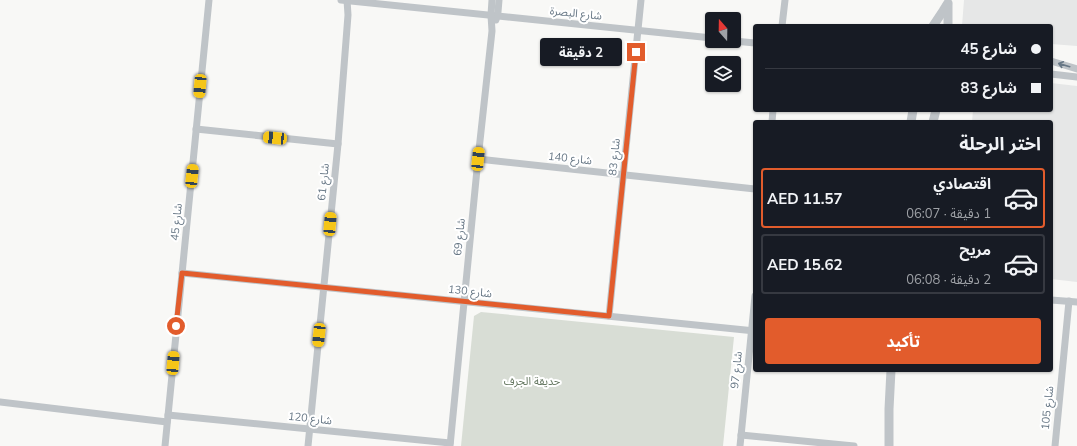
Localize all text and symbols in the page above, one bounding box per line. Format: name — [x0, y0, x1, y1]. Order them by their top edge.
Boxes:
street label: شارع البصرة — [549, 3, 603, 24]
north arrow — [705, 12, 741, 48]
map controls — [705, 12, 741, 92]
callout: 2 دقيقة — [540, 38, 622, 66]
text: شارع 45 — [960, 39, 1017, 58]
route end — [627, 43, 645, 61]
text: 2 دقيقة — [559, 44, 603, 60]
button: layers — [705, 56, 741, 92]
one-way arrow — [1058, 61, 1071, 68]
car — [193, 74, 207, 98]
text: شارع 83 — [960, 78, 1017, 97]
car — [262, 131, 288, 145]
text: اختر الرحلة — [959, 132, 1041, 155]
street label: شارع 83 — [605, 137, 624, 176]
car — [471, 146, 485, 172]
street label: شارع 140 — [547, 149, 593, 168]
street label: شارع 61 — [314, 162, 333, 201]
car — [185, 163, 199, 189]
text: اقتصادي — [933, 174, 991, 193]
icon: car — [1003, 180, 1039, 216]
text: AED 11.57 — [767, 189, 842, 208]
street label: شارع 45 — [167, 202, 186, 241]
text: 1 دقيقة · 06:07 — [906, 205, 991, 221]
car — [323, 212, 337, 236]
street label: شارع 69 — [450, 217, 469, 256]
text: مريح — [959, 240, 991, 259]
icon: car — [1003, 246, 1039, 282]
text: AED 15.62 — [767, 255, 842, 274]
text: 2 دقيقة · 06:08 — [906, 271, 991, 287]
street label: شارع 130 — [447, 282, 493, 301]
route start — [167, 317, 185, 335]
button: تأكيد — [765, 318, 1041, 364]
car — [312, 322, 326, 348]
street label: شارع 97 — [727, 350, 746, 389]
car — [166, 351, 180, 375]
park label: حديقة الجرف — [504, 374, 561, 388]
street label: شارع 105 — [1038, 385, 1057, 431]
street label: شارع 120 — [287, 409, 333, 428]

